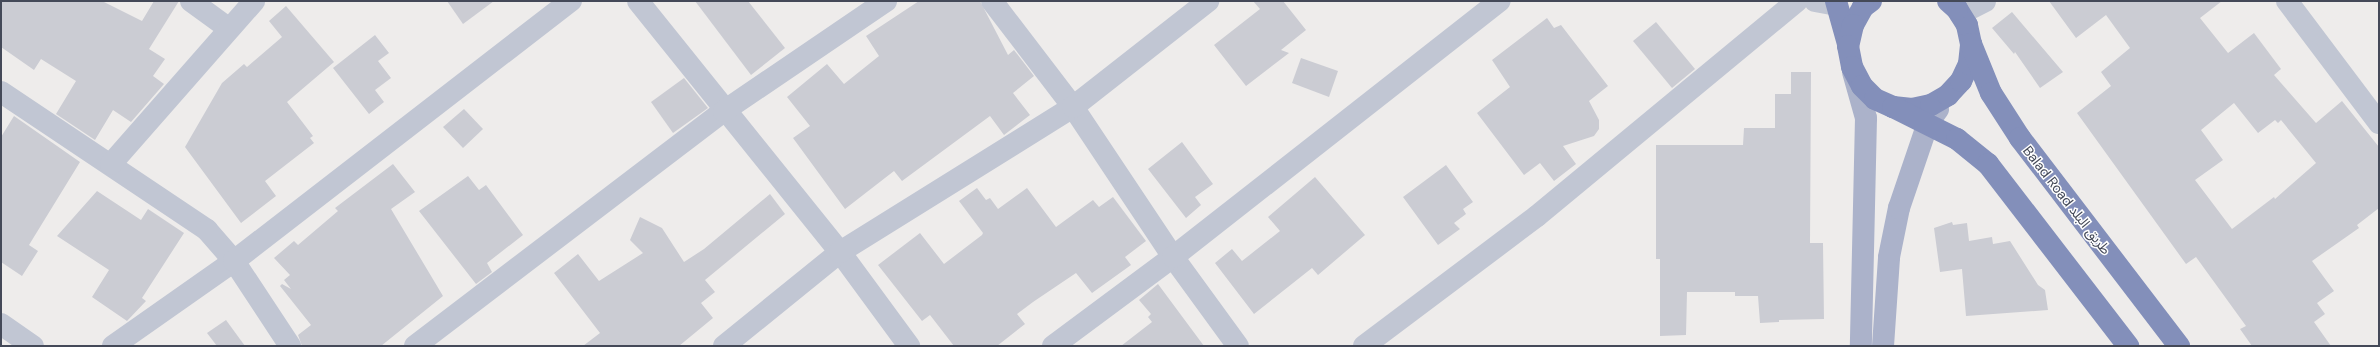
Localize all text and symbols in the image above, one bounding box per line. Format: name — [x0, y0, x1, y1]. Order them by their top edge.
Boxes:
street label: Balad Road طريق البلد — [2019, 142, 2115, 258]

